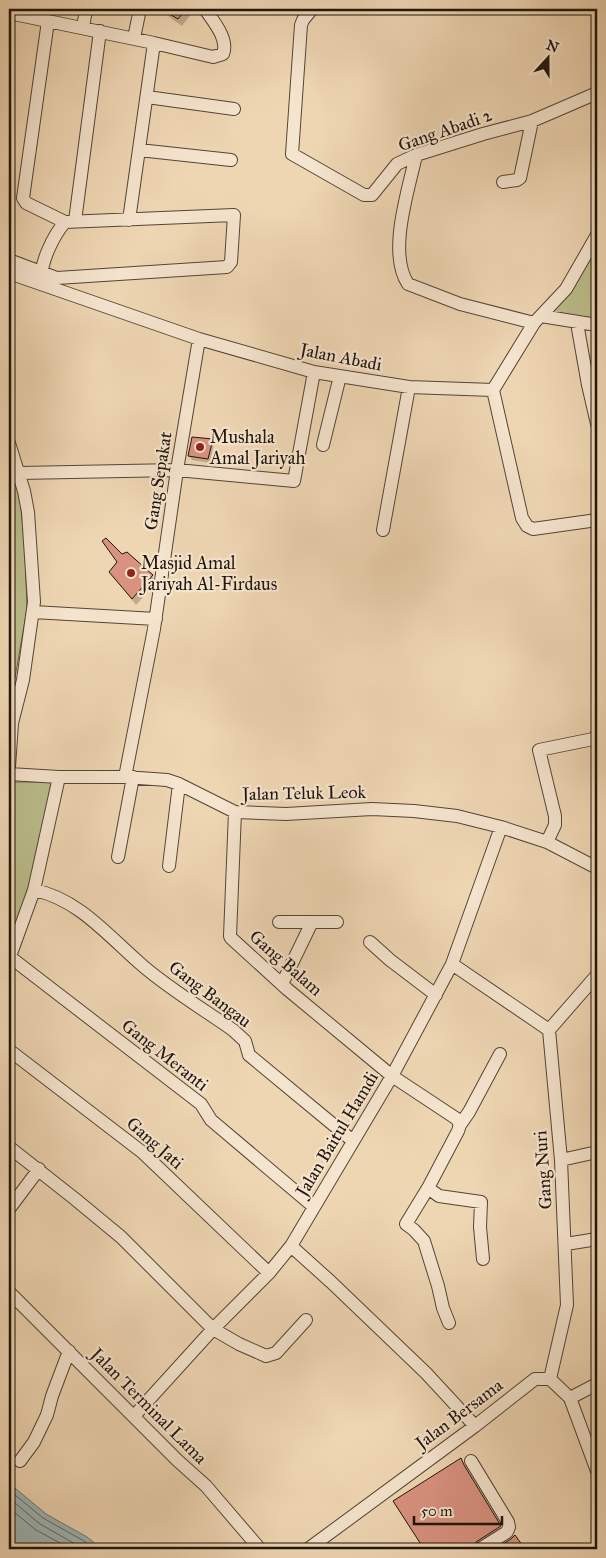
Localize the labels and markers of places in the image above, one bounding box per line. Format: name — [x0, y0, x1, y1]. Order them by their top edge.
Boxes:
place label: Mushala Amal Jariyah — [209, 426, 305, 470]
marker: Mushala Amal Jariyah — [194, 441, 206, 453]
place label: Masjid Amal Jariyah Al-Firdaus — [139, 552, 277, 596]
marker: Masjid Amal Jariyah Al-Firdaus — [125, 567, 137, 579]

